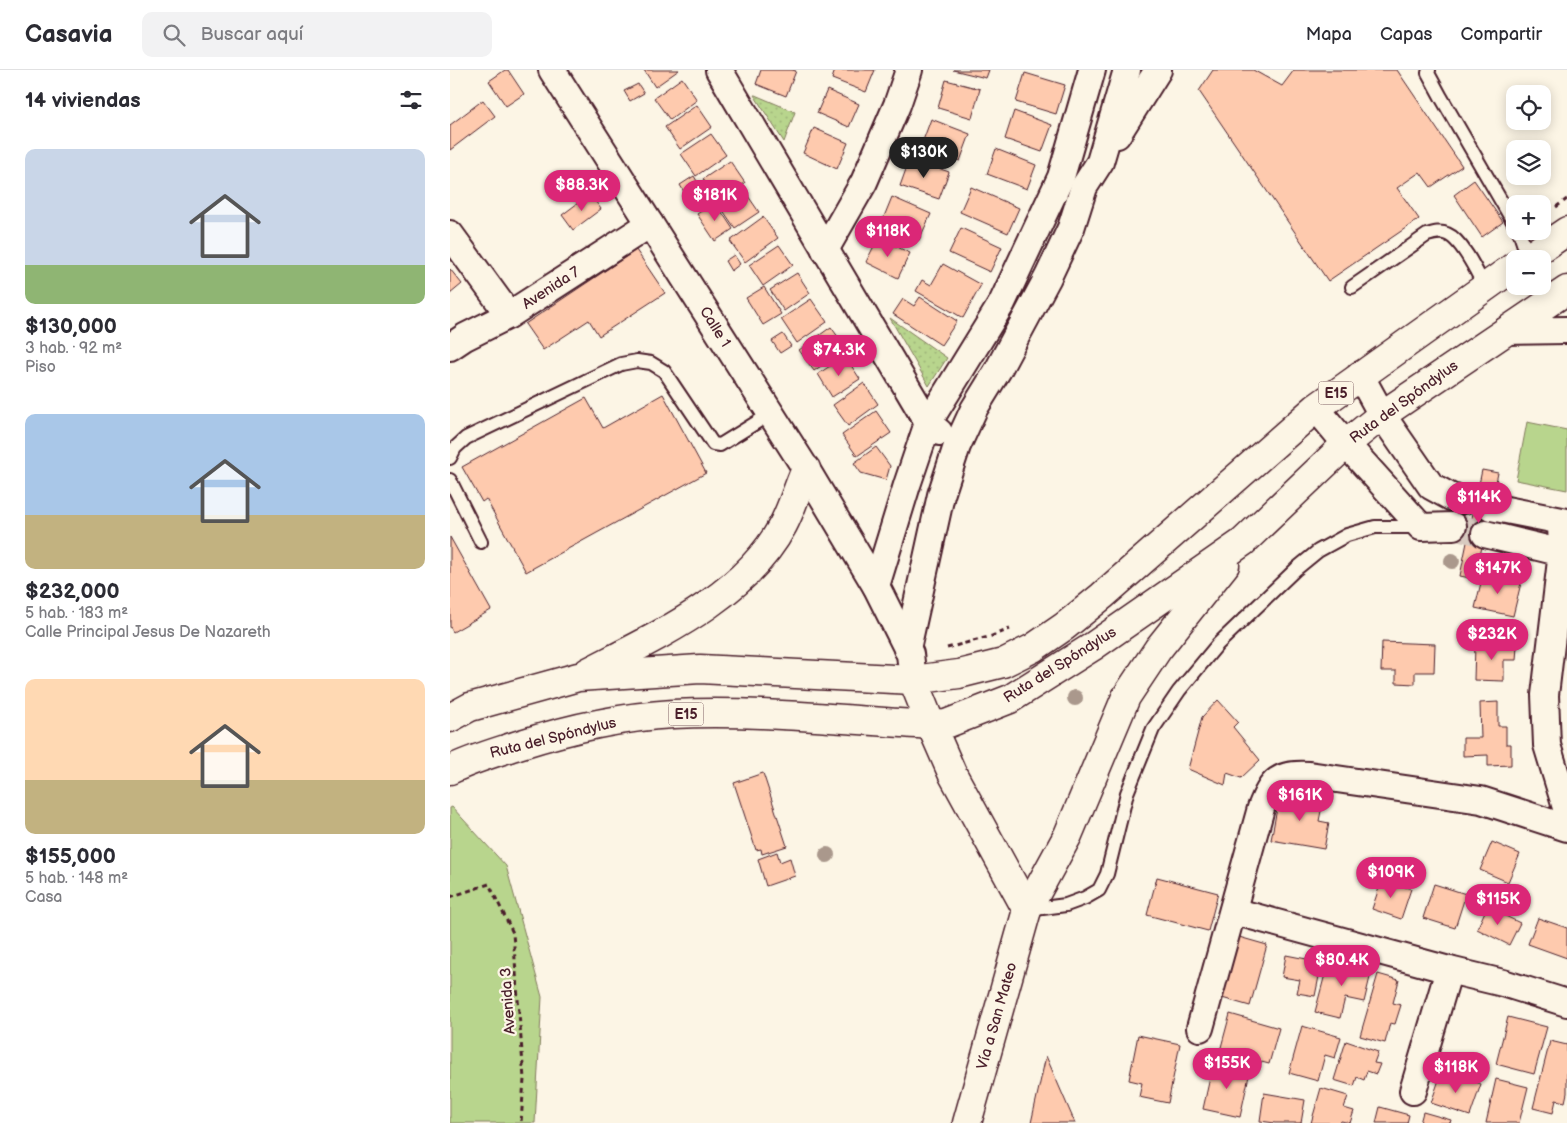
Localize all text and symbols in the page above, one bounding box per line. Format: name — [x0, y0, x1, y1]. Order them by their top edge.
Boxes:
search box — [142, 12, 492, 57]
text: Casavia — [25, 20, 112, 49]
icon: search — [160, 21, 188, 49]
text: Buscar aquí — [200, 23, 303, 46]
text: Mapa — [1306, 24, 1352, 45]
text: Capas — [1380, 24, 1433, 45]
text: Compartir — [1461, 24, 1542, 45]
map controls — [1506, 85, 1551, 295]
button: locate — [1506, 85, 1551, 130]
icon: filters — [397, 86, 425, 114]
text: 14 viviendas — [25, 88, 141, 113]
pin: $130K — [889, 136, 959, 179]
button: layers — [1506, 140, 1551, 185]
text: $130K — [900, 143, 948, 162]
pin: $88.3K — [541, 170, 623, 212]
text: $88.3K — [555, 176, 609, 195]
pin: $181K — [680, 180, 750, 222]
icon: home — [180, 181, 270, 271]
text: $181K — [693, 186, 737, 205]
button: + — [1506, 195, 1551, 240]
pin: $118K — [853, 216, 923, 258]
text: $118K — [866, 222, 910, 241]
button: − — [1506, 250, 1551, 295]
street label: Avenida 7 — [519, 262, 584, 314]
street label: Calle 1 — [695, 303, 735, 351]
text: $130,000 — [25, 314, 117, 339]
pin: $74.3K — [798, 334, 880, 377]
text: 3 hab. · 92 m² — [25, 339, 122, 358]
text: $74.3K — [813, 341, 865, 360]
street label: Ruta del Spóndylus — [1346, 356, 1462, 448]
text: Piso — [25, 358, 56, 377]
road number: E15 — [1318, 382, 1354, 404]
icon: home — [180, 446, 270, 536]
pin: $114K — [1444, 482, 1514, 524]
text: $114K — [1457, 488, 1501, 507]
pin: $147K — [1463, 552, 1533, 595]
text: $147K — [1475, 559, 1521, 578]
text: $232,000 — [25, 579, 120, 604]
text: 5 hab. · 183 m² — [25, 604, 128, 623]
pin: $232K — [1457, 618, 1527, 661]
street label: Ruta del Spóndylus — [1000, 622, 1120, 707]
text: Calle Principal Jesus De Nazareth — [25, 623, 271, 642]
text: $232K — [1467, 625, 1517, 644]
road number: E15 — [668, 703, 704, 726]
icon: home — [180, 711, 270, 801]
street label: Ruta del Spóndylus — [488, 713, 619, 763]
pin: $161K — [1265, 780, 1335, 822]
text: $161K — [1278, 786, 1322, 805]
text: $155,000 — [25, 844, 116, 869]
pin: $109K — [1356, 856, 1426, 899]
text: $109K — [1367, 863, 1415, 882]
text: 5 hab. · 148 m² — [25, 869, 128, 888]
pin: $115K — [1463, 884, 1533, 926]
text: Casa — [25, 888, 62, 907]
text: $115K — [1476, 890, 1520, 909]
pin: $80.4K — [1301, 944, 1383, 987]
text: $80.4K — [1315, 951, 1369, 970]
street label: Vía a San Mateo — [973, 960, 1021, 1072]
street label: Avenida 3 — [496, 967, 520, 1035]
pin: $155K — [1192, 1048, 1262, 1090]
pin: $118K — [1421, 1052, 1491, 1094]
text: $155K — [1204, 1054, 1250, 1073]
text: $118K — [1434, 1058, 1478, 1077]

